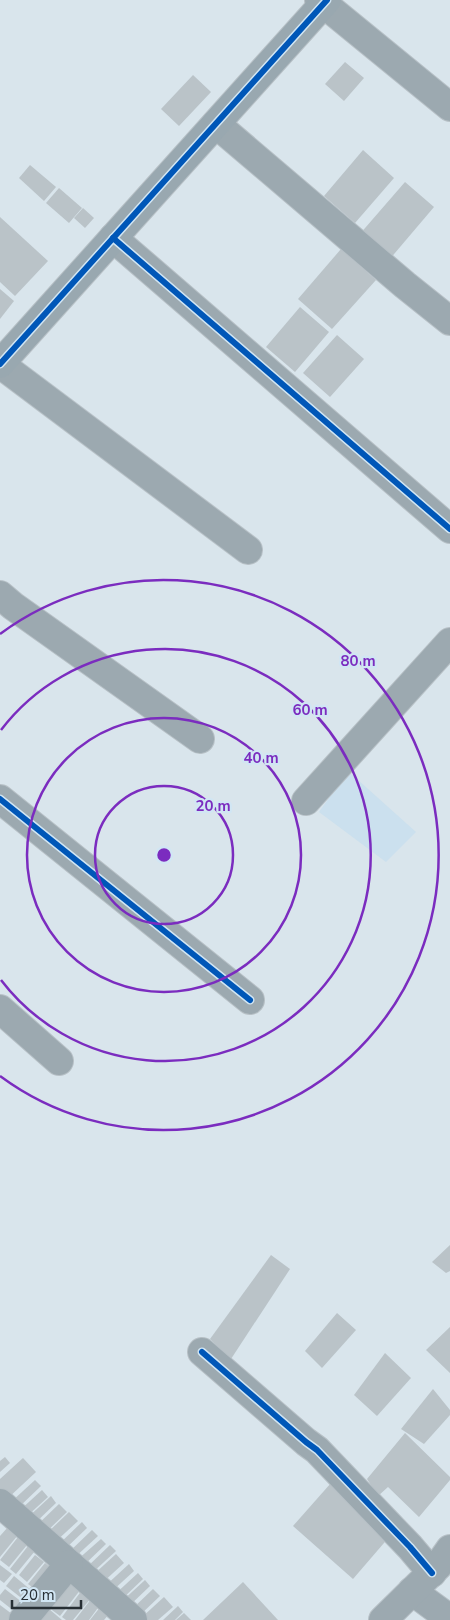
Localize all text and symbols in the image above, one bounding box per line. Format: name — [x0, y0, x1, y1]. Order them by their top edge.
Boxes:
text: 80 m — [340, 651, 376, 671]
text: 60 m — [292, 700, 328, 720]
text: 40 m — [243, 748, 279, 768]
text: 20 m — [195, 796, 231, 816]
centre of rings — [155, 846, 173, 864]
scale bar — [12, 1578, 81, 1610]
text: 20 m — [20, 1585, 55, 1605]

